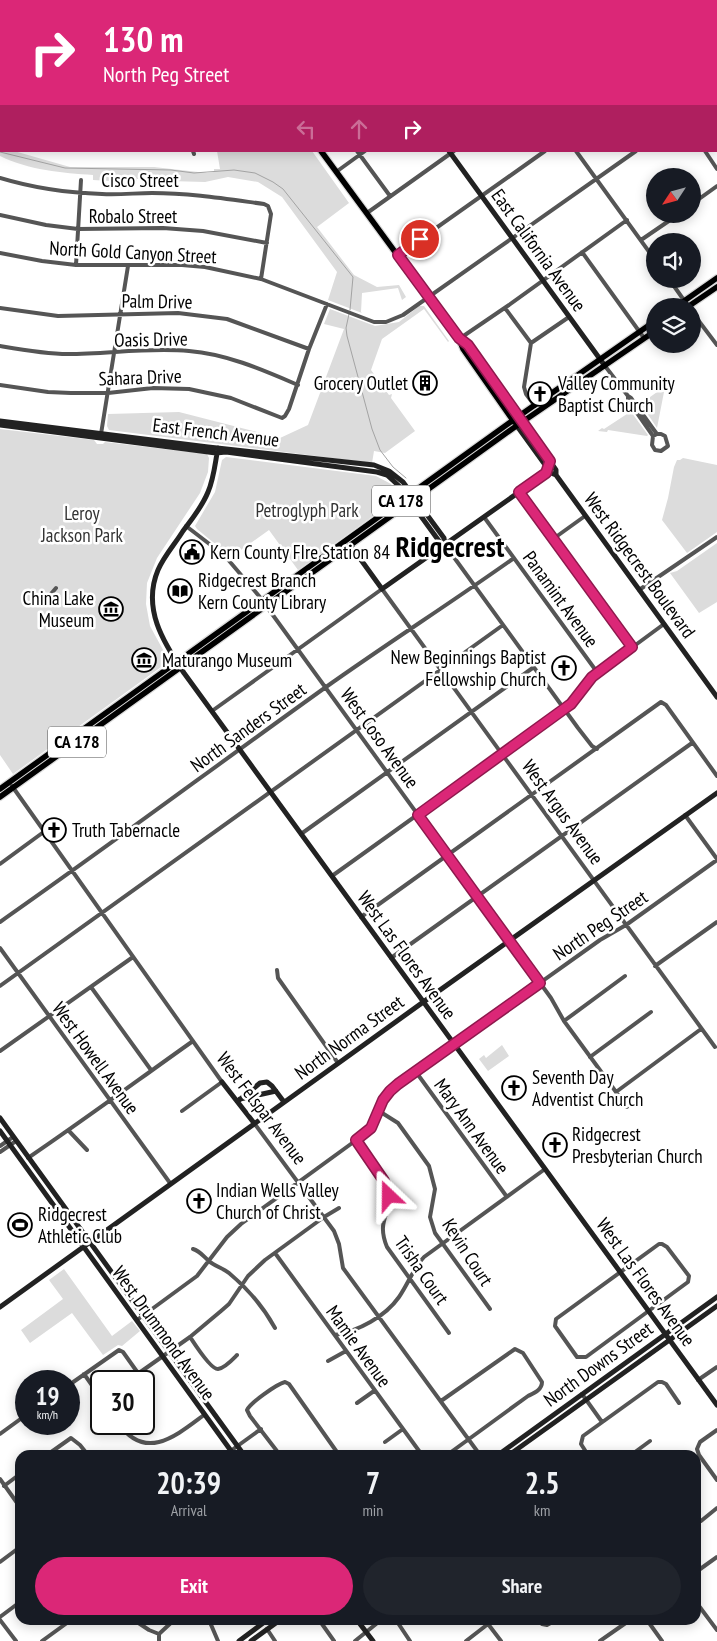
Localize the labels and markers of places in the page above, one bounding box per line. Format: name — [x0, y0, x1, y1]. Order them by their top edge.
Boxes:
pin — [399, 218, 441, 260]
building icon: Grocery Outlet — [412, 370, 438, 396]
place label: Grocery Outlet — [314, 371, 409, 395]
place label: Valley Community Baptist Church — [557, 371, 676, 417]
church icon: Valley Community Baptist Church — [527, 381, 553, 407]
public building icon: Kern County FIre Station 84 — [179, 539, 205, 565]
place label: Kern County FIre Station 84 — [210, 540, 391, 564]
place label: Ridgecrest Branch Kern County Library — [198, 568, 327, 614]
library icon: Ridgecrest Branch Kern County Library — [167, 578, 193, 604]
place label: China Lake Museum — [23, 586, 94, 632]
museum icon: China Lake Museum — [98, 596, 124, 622]
place label: New Beginnings Baptist Fellowship Church — [391, 645, 547, 691]
museum icon: Maturango Museum — [131, 647, 157, 673]
place label: Maturango Museum — [162, 648, 292, 672]
church icon: New Beginnings Baptist Fellowship Church — [551, 655, 577, 681]
church icon: Truth Tabernacle — [41, 817, 67, 843]
place label: Truth Tabernacle — [72, 818, 180, 842]
place label: Seventh Day Adventist Church — [532, 1065, 643, 1111]
church icon: Seventh Day Adventist Church — [501, 1075, 527, 1101]
place label: Ridgecrest Presbyterian Church — [572, 1122, 703, 1168]
church icon: Ridgecrest Presbyterian Church — [542, 1132, 568, 1158]
place label: Indian Wells Valley Church of Christ — [216, 1178, 340, 1224]
church icon: Indian Wells Valley Church of Christ — [186, 1188, 212, 1214]
place label: Ridgecrest Athletic Club — [38, 1202, 122, 1248]
sports icon: Ridgecrest Athletic Club — [7, 1212, 33, 1238]

